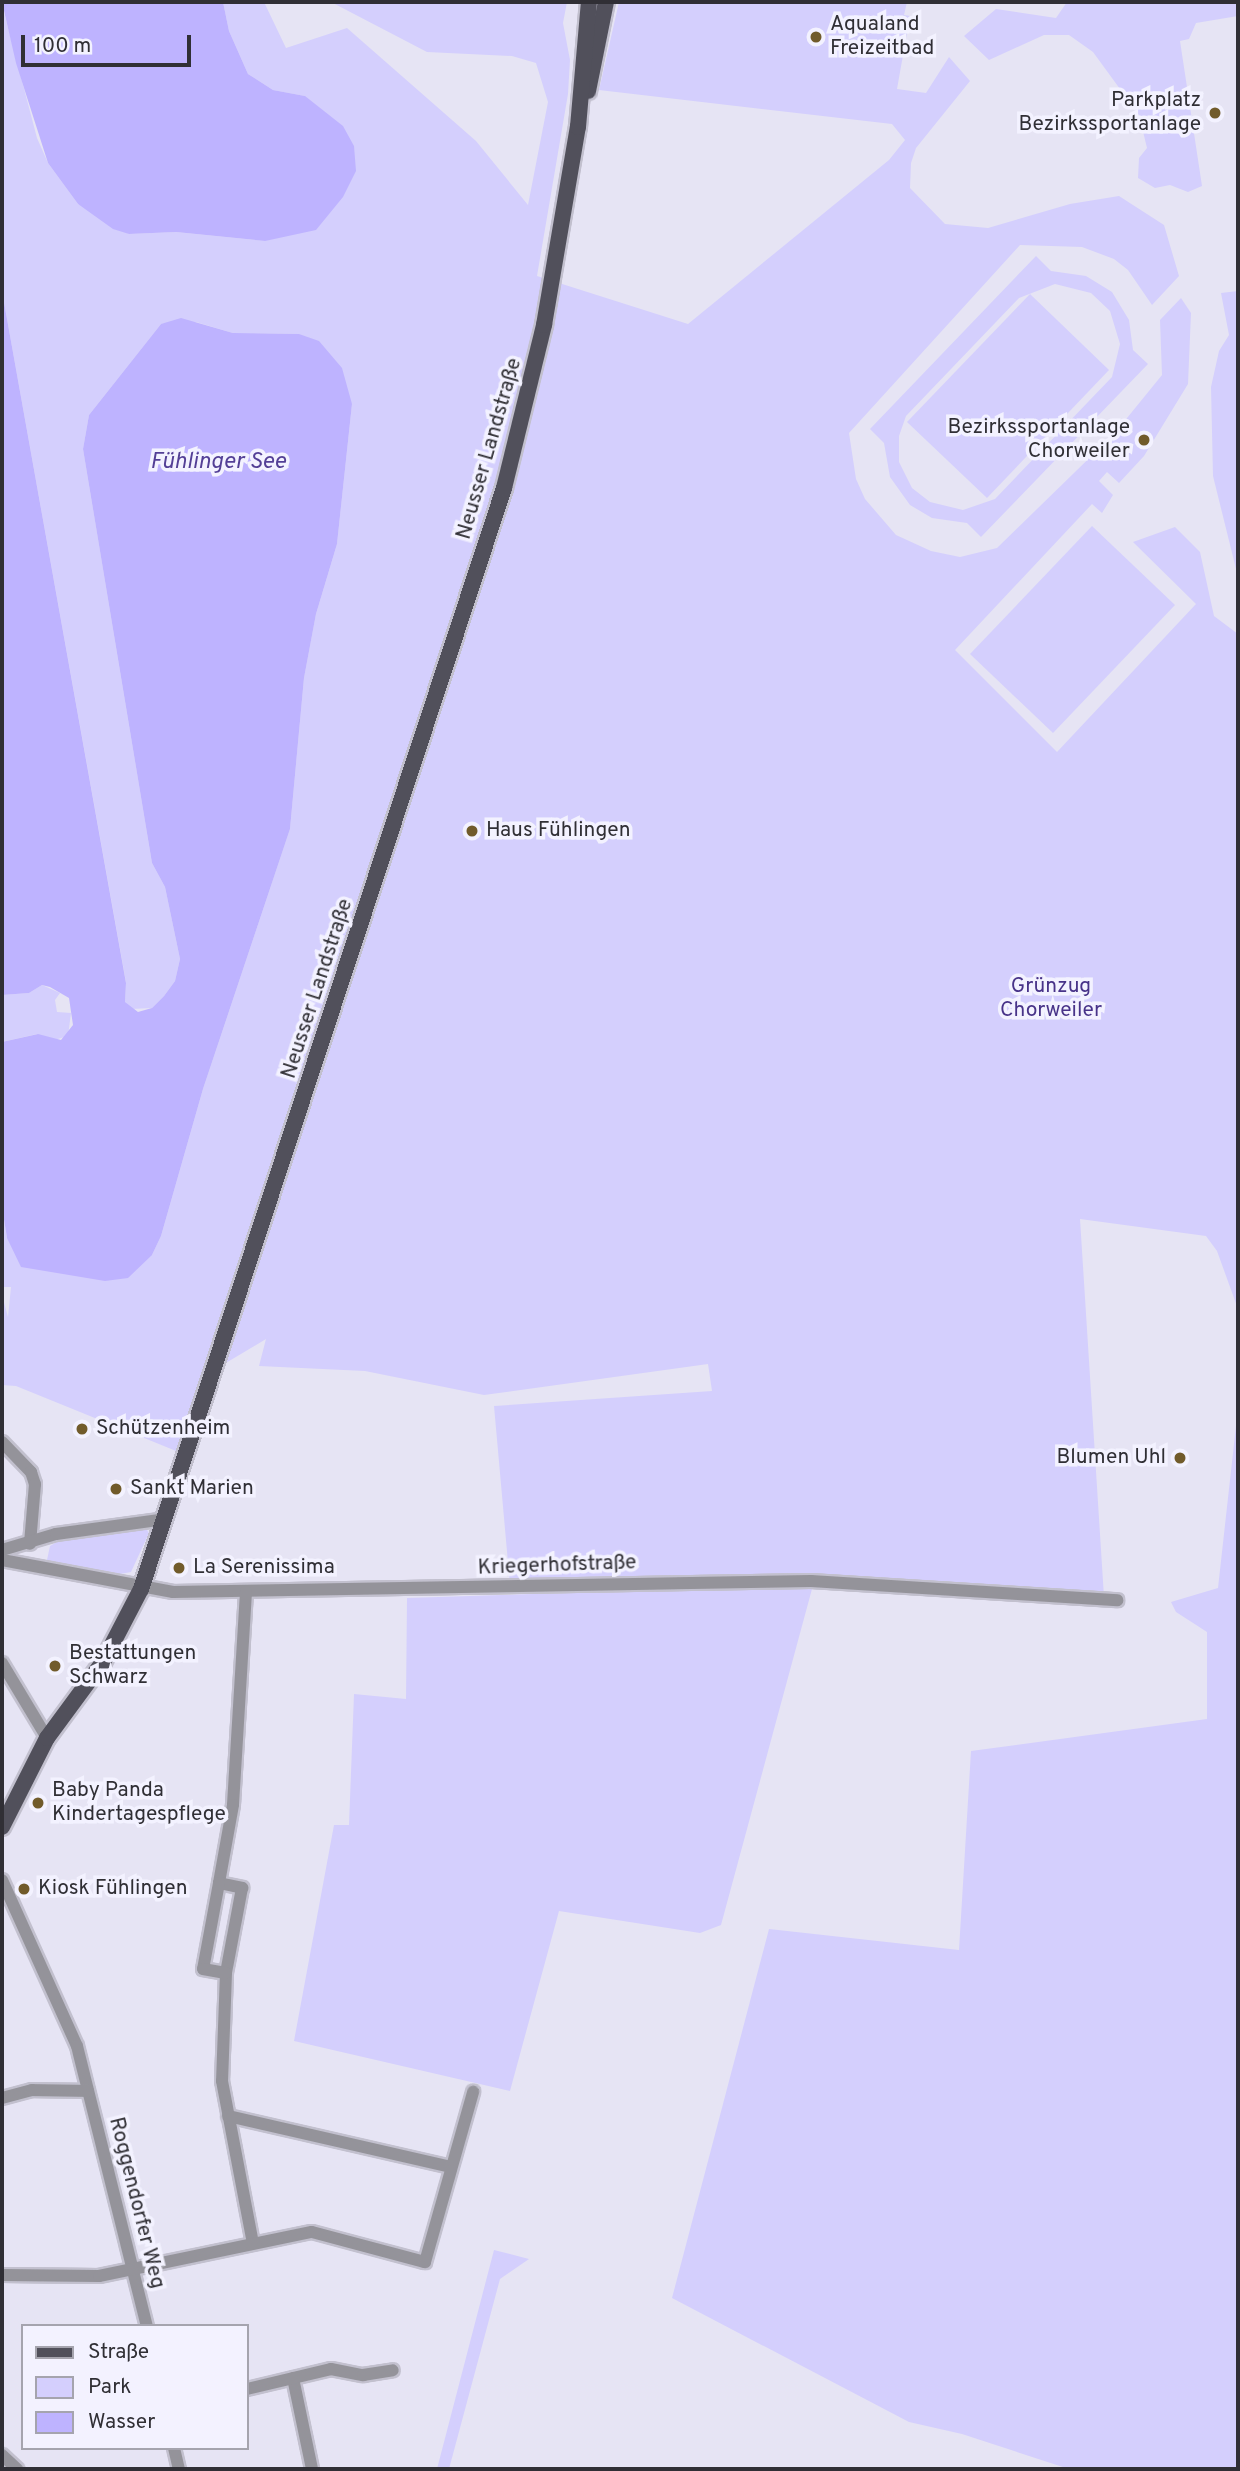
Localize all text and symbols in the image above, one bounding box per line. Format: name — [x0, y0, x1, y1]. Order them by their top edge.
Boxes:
place label: Aqualand Freizeitbad — [830, 12, 934, 62]
scale bar — [24, 21, 194, 65]
marker: Aqualand Freizeitbad — [808, 29, 824, 45]
text: 100 m — [34, 33, 91, 60]
place label: Parkplatz Bezirkssportanlage — [1018, 88, 1201, 138]
marker: Parkplatz Bezirkssportanlage — [1207, 105, 1223, 121]
street label: Neusser Landstraße — [452, 355, 528, 543]
place label: Bezirkssportanlage Chorweiler — [947, 415, 1130, 465]
marker: Bezirkssportanlage Chorweiler — [1136, 432, 1152, 448]
water label: Fühlinger See — [150, 449, 286, 477]
place label: Haus Fühlingen — [486, 818, 631, 844]
marker: Haus Fühlingen — [464, 823, 480, 839]
street label: Neusser Landstraße — [277, 896, 359, 1082]
park label: Grünzug Chorweiler — [1000, 974, 1102, 1024]
place label: Schützenheim — [96, 1416, 230, 1442]
marker: Schützenheim — [74, 1421, 90, 1437]
place label: Blumen Uhl — [1057, 1445, 1166, 1471]
marker: Blumen Uhl — [1172, 1450, 1188, 1466]
place label: Sankt Marien — [130, 1476, 254, 1502]
marker: Sankt Marien — [108, 1481, 124, 1497]
street label: Kriegerhofstraße — [477, 1551, 637, 1581]
place label: La Serenissima — [193, 1555, 335, 1581]
marker: La Serenissima — [171, 1560, 187, 1576]
place label: Bestattungen Schwarz — [69, 1641, 196, 1691]
marker: Bestattungen Schwarz — [47, 1658, 63, 1674]
place label: Baby Panda Kindertagespflege — [52, 1778, 226, 1828]
marker: Baby Panda Kindertagespflege — [30, 1795, 46, 1811]
place label: Kiosk Fühlingen — [38, 1876, 188, 1902]
marker: Kiosk Fühlingen — [16, 1881, 32, 1897]
street label: Roggendorfer Weg — [102, 2115, 170, 2291]
legend — [21, 2324, 248, 2450]
text: Straße — [88, 2339, 149, 2366]
text: Park — [88, 2374, 131, 2401]
text: Wasser — [88, 2409, 155, 2436]

